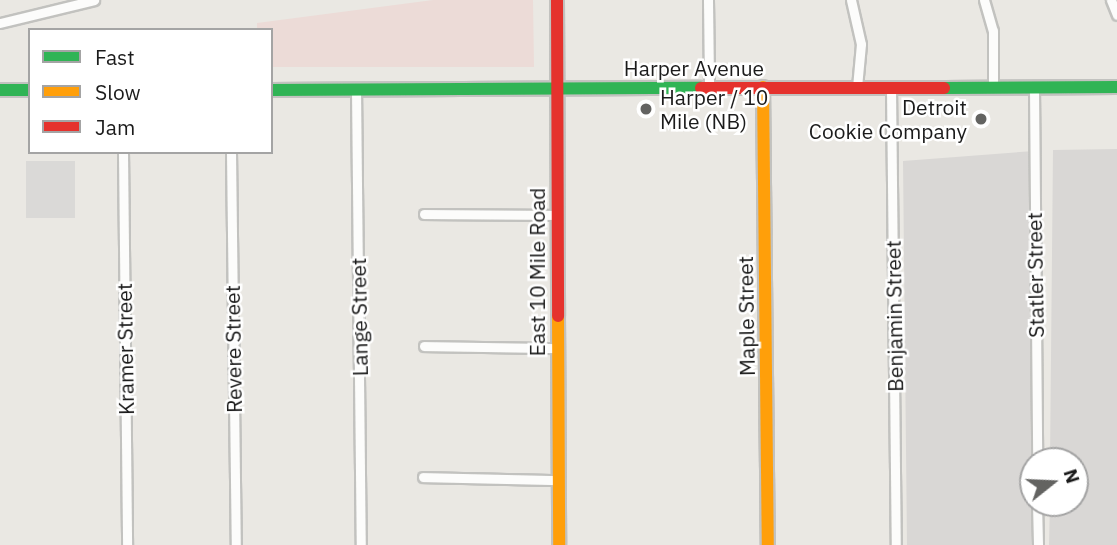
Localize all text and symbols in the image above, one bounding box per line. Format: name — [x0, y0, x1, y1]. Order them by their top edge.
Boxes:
legend — [28, 28, 273, 154]
text: Fast — [95, 43, 135, 71]
street label: Harper Avenue — [624, 55, 764, 81]
text: Slow — [95, 78, 141, 106]
place label: Harper / 10 Mile (NB) — [660, 84, 768, 134]
place label: Detroit Cookie Company — [809, 94, 967, 144]
marker: Harper / 10 Mile (NB) — [638, 101, 654, 117]
marker: Detroit Cookie Company — [973, 111, 989, 127]
text: Jam — [95, 113, 135, 141]
street label: East 10 Mile Road — [524, 188, 550, 356]
street label: Statler Street — [1021, 212, 1049, 338]
street label: Benjamin Street — [880, 240, 908, 392]
street label: Maple Street — [732, 256, 760, 376]
street label: Lange Street — [345, 257, 373, 377]
street label: Kramer Street — [111, 283, 139, 415]
street label: Revere Street — [219, 285, 247, 413]
north arrow — [1019, 447, 1089, 517]
text: N — [1059, 466, 1086, 486]

